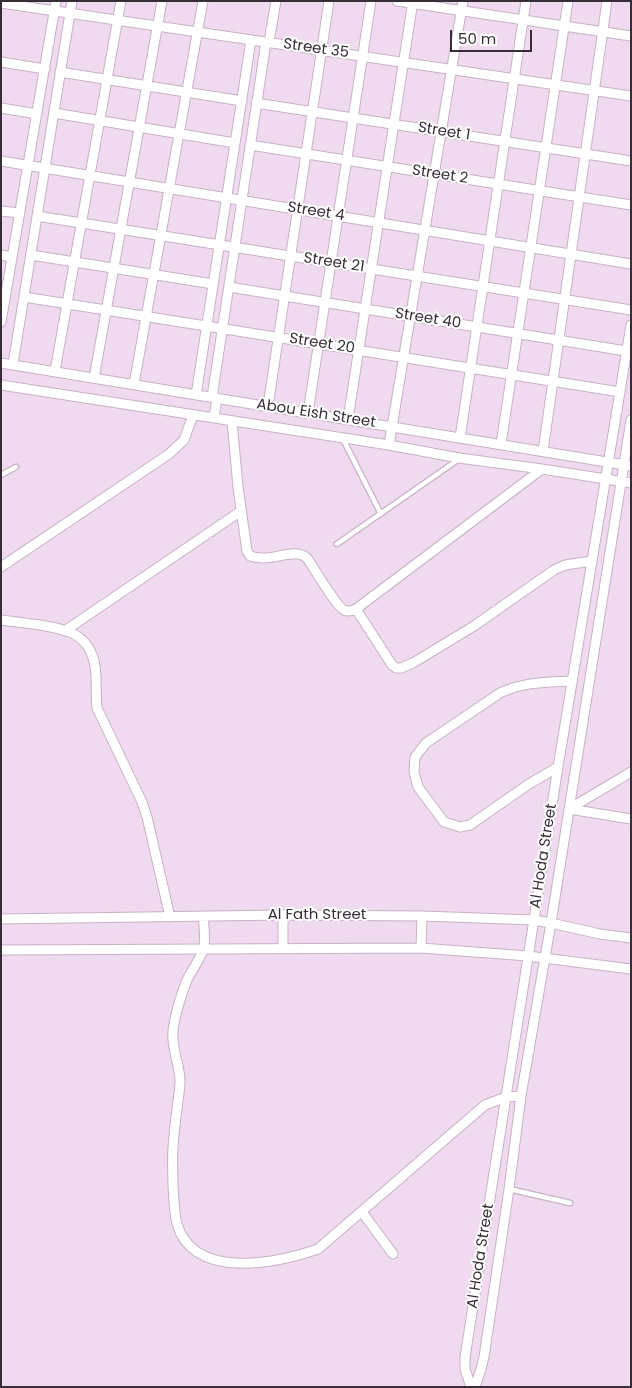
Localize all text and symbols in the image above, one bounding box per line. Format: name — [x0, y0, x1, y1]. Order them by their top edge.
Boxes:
scale bar — [452, 20, 534, 52]
text: 50 m — [458, 28, 496, 49]
street label: Street 35 — [282, 35, 350, 63]
street label: Street 1 — [417, 119, 471, 145]
street label: Street 2 — [411, 162, 469, 188]
street label: Street 4 — [286, 199, 346, 225]
street label: Street 21 — [302, 249, 366, 277]
street label: Street 40 — [394, 305, 462, 333]
street label: Street 20 — [288, 330, 356, 358]
street label: Abou Eish Street — [255, 396, 377, 432]
street label: Al Hoda Street — [527, 802, 561, 910]
street label: Al Fath Street — [268, 906, 366, 924]
street label: Al Hoda Street — [464, 1202, 498, 1310]

